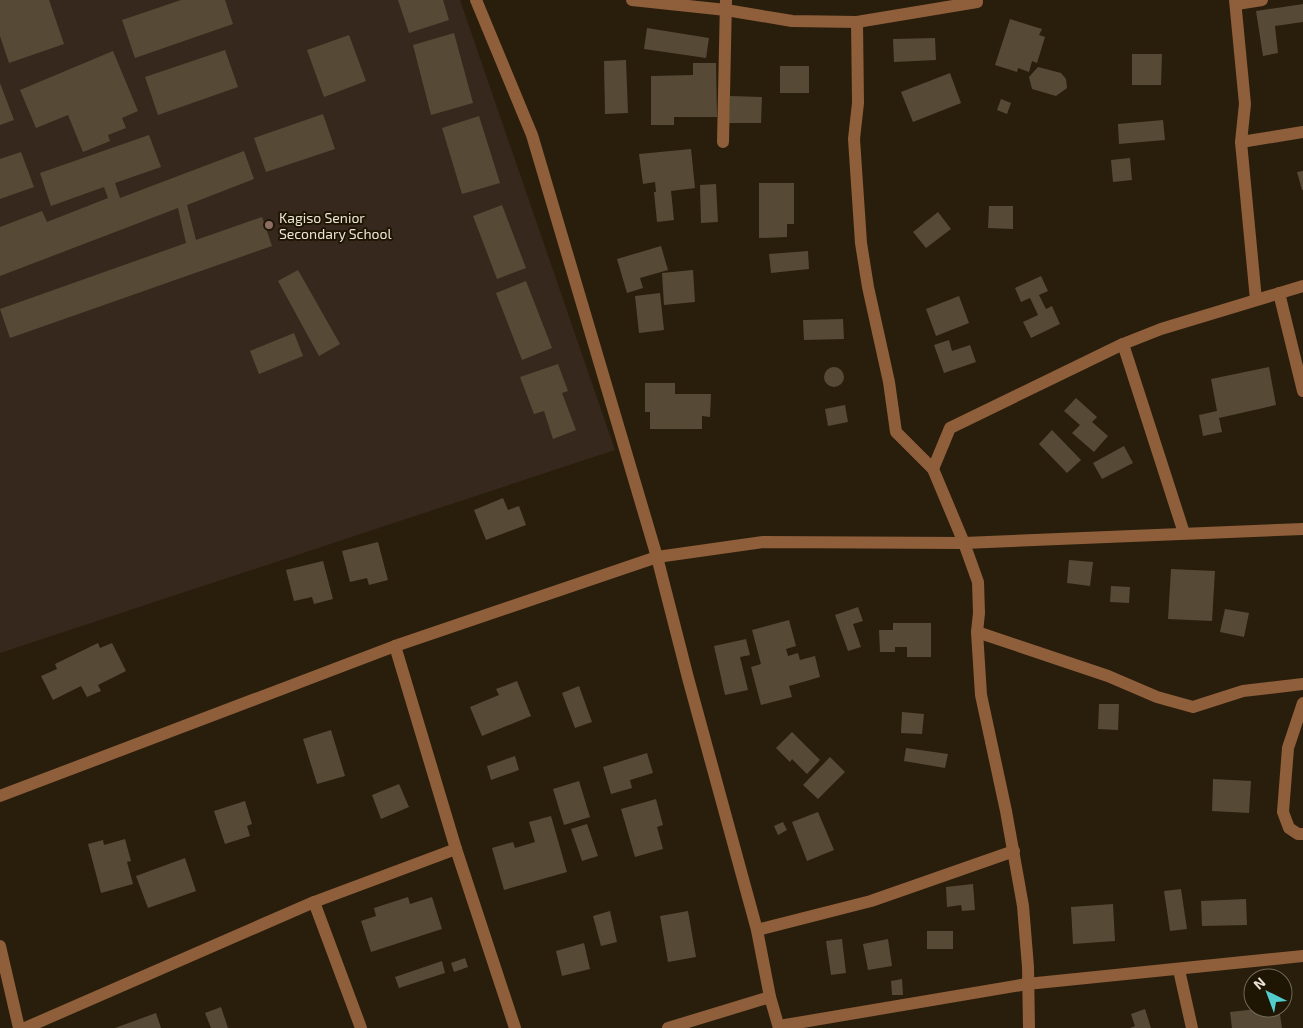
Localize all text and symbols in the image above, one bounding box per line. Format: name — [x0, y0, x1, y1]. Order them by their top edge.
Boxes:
place label: Kagiso Senior Secondary School — [279, 209, 392, 242]
marker: Kagiso Senior Secondary School — [263, 219, 275, 231]
north arrow — [1243, 968, 1293, 1018]
text: N — [1250, 973, 1268, 993]

